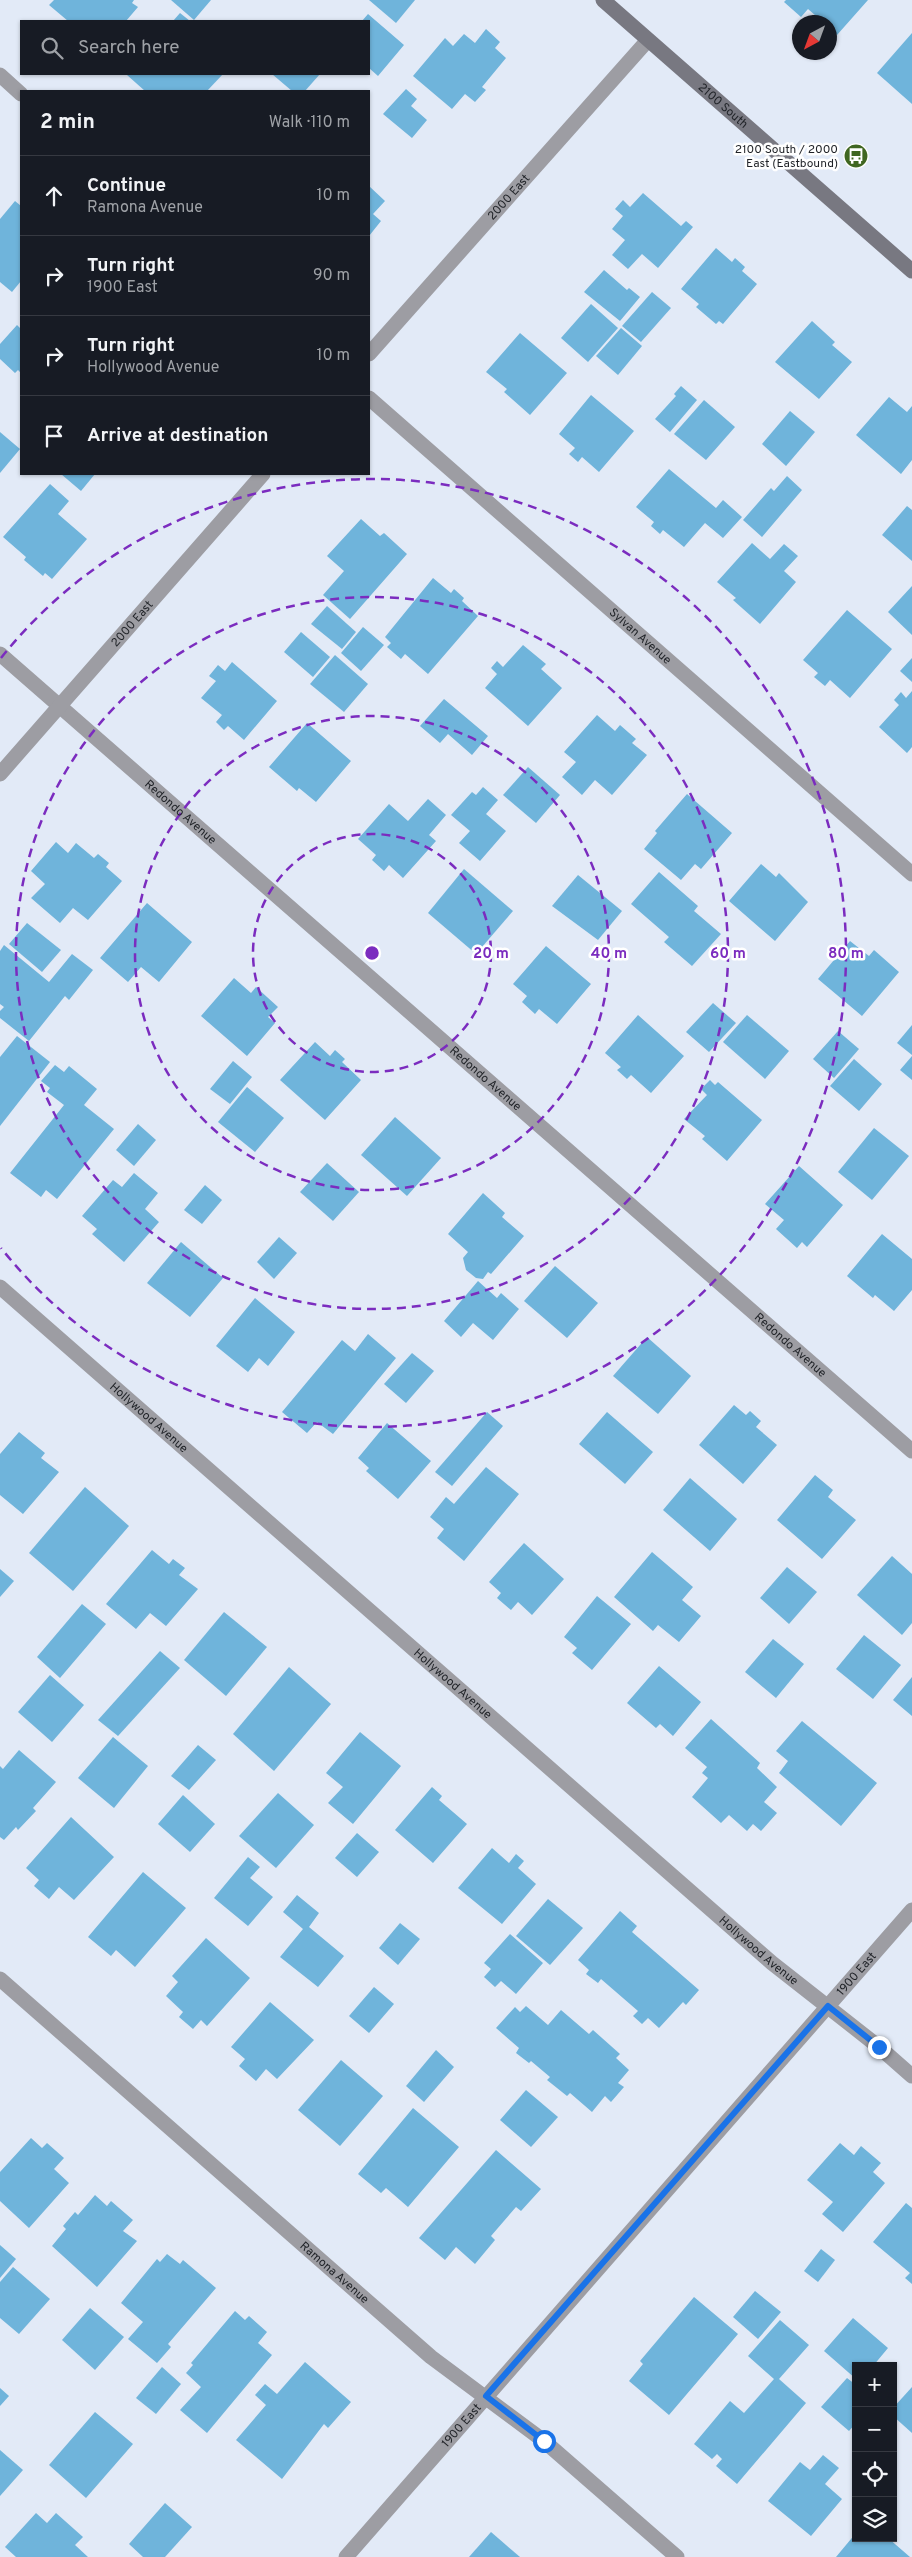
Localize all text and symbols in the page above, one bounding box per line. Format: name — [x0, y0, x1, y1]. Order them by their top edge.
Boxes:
north arrow — [792, 15, 837, 60]
search box — [20, 20, 370, 75]
icon: search — [38, 34, 66, 62]
text: Search here — [78, 36, 180, 60]
street label: 2100 South — [694, 80, 751, 133]
text: 2 min — [40, 109, 95, 136]
text: Walk · 110 m — [269, 113, 350, 133]
place label: 2100 South / 2000 East (Eastbound) — [735, 142, 838, 172]
bus stop icon: 2100 South / 2000 East (Eastbound) — [843, 143, 869, 169]
street label: 2000 East — [484, 171, 534, 224]
text: Continue — [87, 174, 166, 198]
icon: ahead — [40, 182, 68, 210]
text: 10 m — [316, 186, 350, 206]
text: Ramona Avenue — [87, 198, 203, 218]
text: Turn right — [87, 254, 175, 278]
icon: right — [40, 262, 68, 290]
text: 90 m — [313, 266, 350, 286]
text: 1900 East — [87, 278, 158, 298]
text: Turn right — [87, 334, 175, 358]
icon: right — [40, 342, 68, 370]
text: 10 m — [316, 346, 350, 366]
text: Hollywood Avenue — [87, 358, 219, 378]
icon: arrive — [40, 422, 68, 450]
text: Arrive at destination — [87, 424, 268, 448]
street label: 2000 East — [108, 598, 157, 651]
street label: Sylvan Avenue — [605, 605, 674, 668]
street label: Redondo Avenue — [141, 777, 219, 849]
centre of rings — [363, 944, 381, 962]
text: 20 m — [473, 945, 509, 964]
text: 40 m — [591, 945, 627, 964]
text: 60 m — [710, 945, 746, 964]
text: 80 m — [828, 945, 864, 964]
street label: Redondo Avenue — [446, 1043, 524, 1115]
street label: Redondo Avenue — [751, 1310, 829, 1382]
street label: Hollywood Avenue — [106, 1379, 191, 1457]
street label: Hollywood Avenue — [410, 1646, 495, 1723]
street label: Hollywood Avenue — [715, 1913, 801, 1990]
street label: 1900 East — [833, 1949, 881, 2000]
route end — [868, 2036, 891, 2059]
street label: Ramona Avenue — [296, 2238, 372, 2308]
map controls — [852, 2362, 897, 2542]
button: + — [852, 2362, 897, 2407]
street label: 1900 East — [438, 2401, 486, 2451]
button: − — [852, 2407, 897, 2452]
route start — [533, 2430, 556, 2453]
button: locate — [852, 2452, 897, 2497]
button: layers — [852, 2497, 897, 2542]

